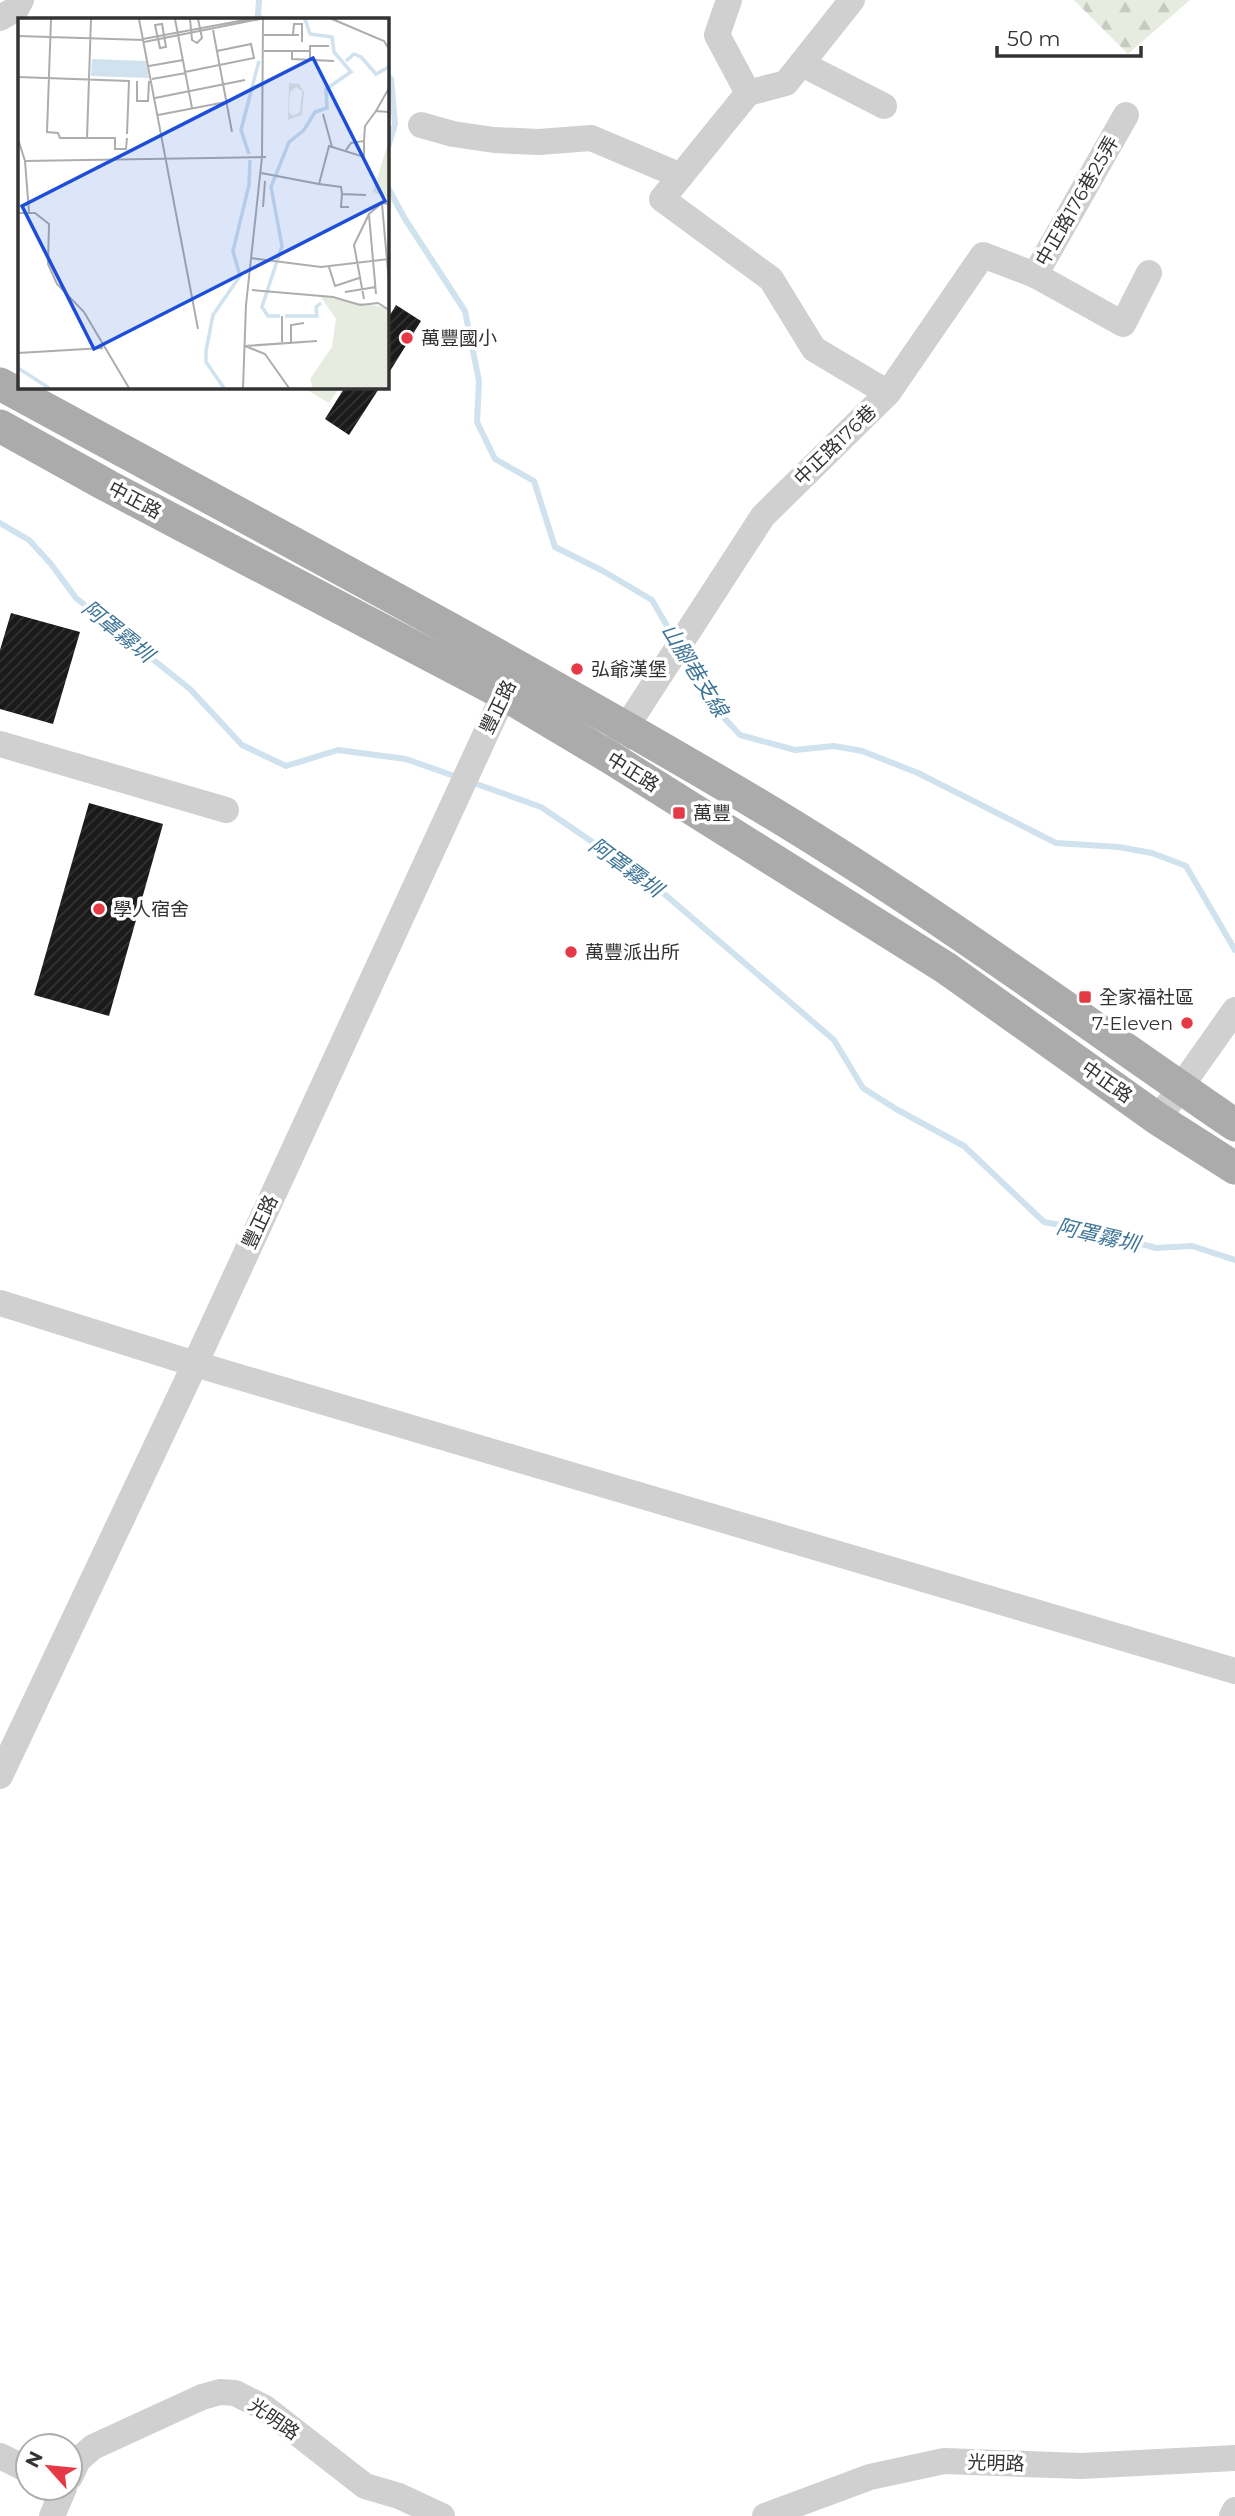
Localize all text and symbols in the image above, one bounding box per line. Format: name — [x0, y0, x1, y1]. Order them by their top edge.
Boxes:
scale bar — [997, 14, 1140, 58]
inset map — [18, 18, 388, 388]
text: 50 m — [1007, 26, 1061, 51]
street label: 中正路176巷25弄 — [1031, 132, 1123, 270]
place label: 萬豐國小 — [421, 327, 497, 350]
marker: 萬豐國小 — [399, 330, 415, 346]
street label: 中正路176巷 — [789, 400, 881, 490]
street label: 中正路 — [104, 476, 166, 524]
water label: 阿罩霧圳 — [77, 595, 161, 669]
water label: 山腳巷支線 — [657, 619, 734, 723]
place label: 弘爺漢堡 — [591, 658, 667, 681]
marker: 弘爺漢堡 — [569, 661, 585, 677]
street label: 豐正路 — [475, 676, 521, 738]
street label: 中正路 — [603, 747, 663, 797]
place label: 萬豐 — [693, 802, 731, 825]
marker: 萬豐 — [671, 805, 687, 821]
water label: 阿罩霧圳 — [585, 832, 670, 904]
place label: 學人宿舍 — [113, 898, 189, 921]
marker: 學人宿舍 — [91, 901, 107, 917]
place label: 萬豐派出所 — [585, 941, 680, 964]
marker: 萬豐派出所 — [563, 944, 579, 960]
place label: 全家福社區 — [1099, 986, 1194, 1009]
marker: 全家福社區 — [1077, 989, 1093, 1005]
place label: 7-Eleven — [1092, 1012, 1173, 1035]
marker: 7-Eleven — [1179, 1015, 1195, 1031]
street label: 中正路 — [1077, 1056, 1137, 1108]
street label: 豐正路 — [238, 1191, 282, 1253]
water label: 阿罩霧圳 — [1054, 1213, 1145, 1257]
street label: 光明路 — [244, 2393, 304, 2445]
north arrow — [14, 2432, 84, 2502]
text: N — [21, 2447, 48, 2472]
street label: 光明路 — [967, 2451, 1025, 2475]

